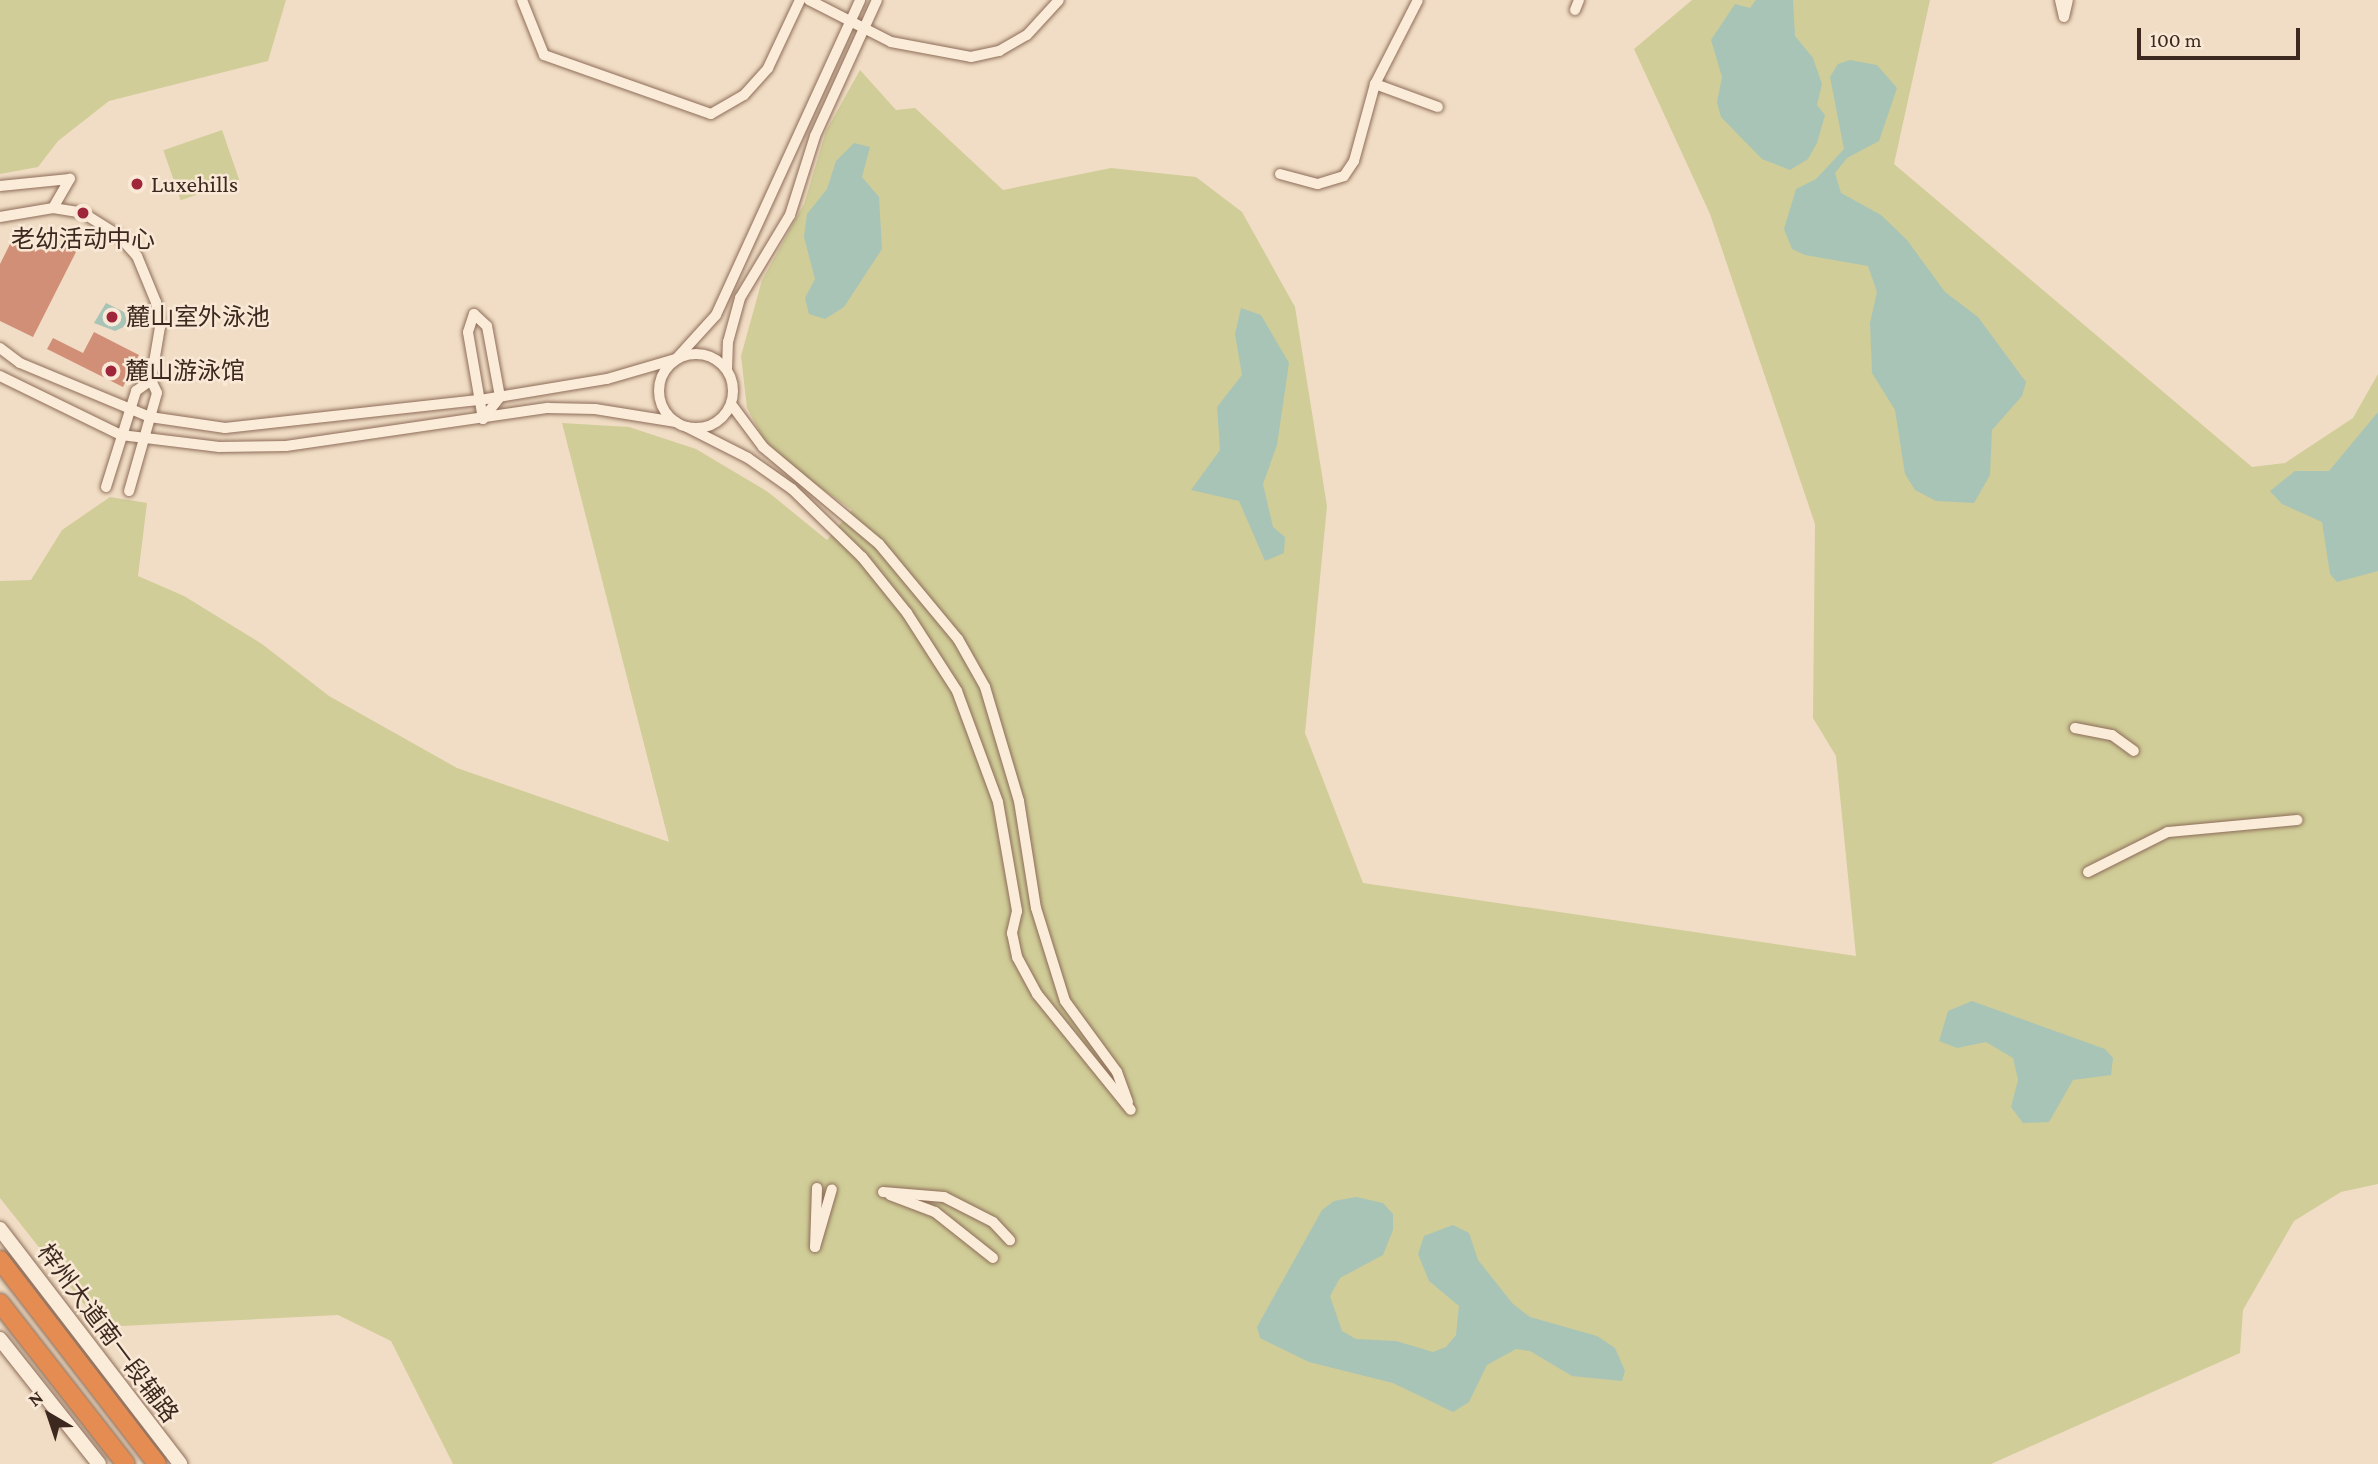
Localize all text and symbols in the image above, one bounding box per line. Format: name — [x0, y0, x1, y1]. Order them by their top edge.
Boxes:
scale bar — [2140, 14, 2303, 58]
text: 100 m — [2150, 28, 2202, 52]
place label: Luxehills — [151, 170, 238, 198]
marker: Luxehills — [129, 176, 145, 192]
marker: 老幼活动中心 — [75, 205, 91, 221]
place label: 老幼活动中心 — [11, 225, 155, 253]
place label: 麓山室外泳池 — [126, 303, 270, 331]
marker: 麓山室外泳池 — [104, 309, 120, 325]
place label: 麓山游泳馆 — [125, 357, 245, 385]
marker: 麓山游泳馆 — [103, 363, 119, 379]
street label: 梓州大道南一段辅路 — [32, 1238, 184, 1428]
north arrow — [14, 1380, 84, 1450]
text: N — [24, 1386, 47, 1411]

